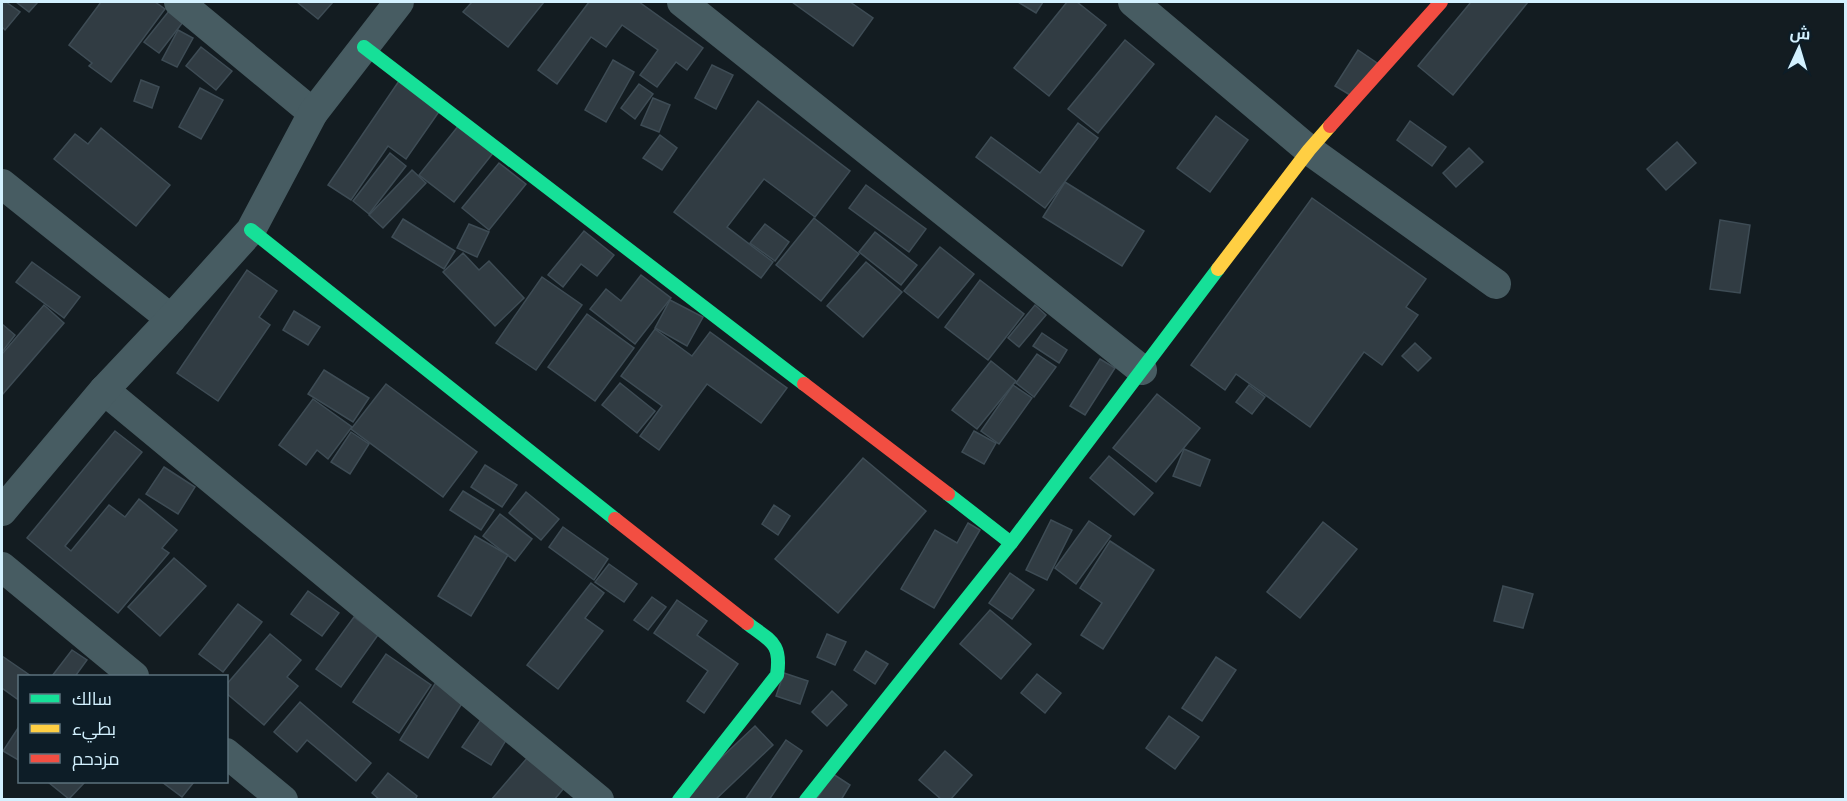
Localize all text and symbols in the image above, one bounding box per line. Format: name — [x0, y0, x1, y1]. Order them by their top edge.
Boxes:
north arrow — [1769, 18, 1829, 78]
text: ش — [1789, 22, 1811, 44]
legend — [18, 675, 228, 783]
text: سالك — [72, 688, 112, 709]
text: بطيء — [72, 718, 116, 743]
text: مزدحم — [72, 748, 120, 771]

